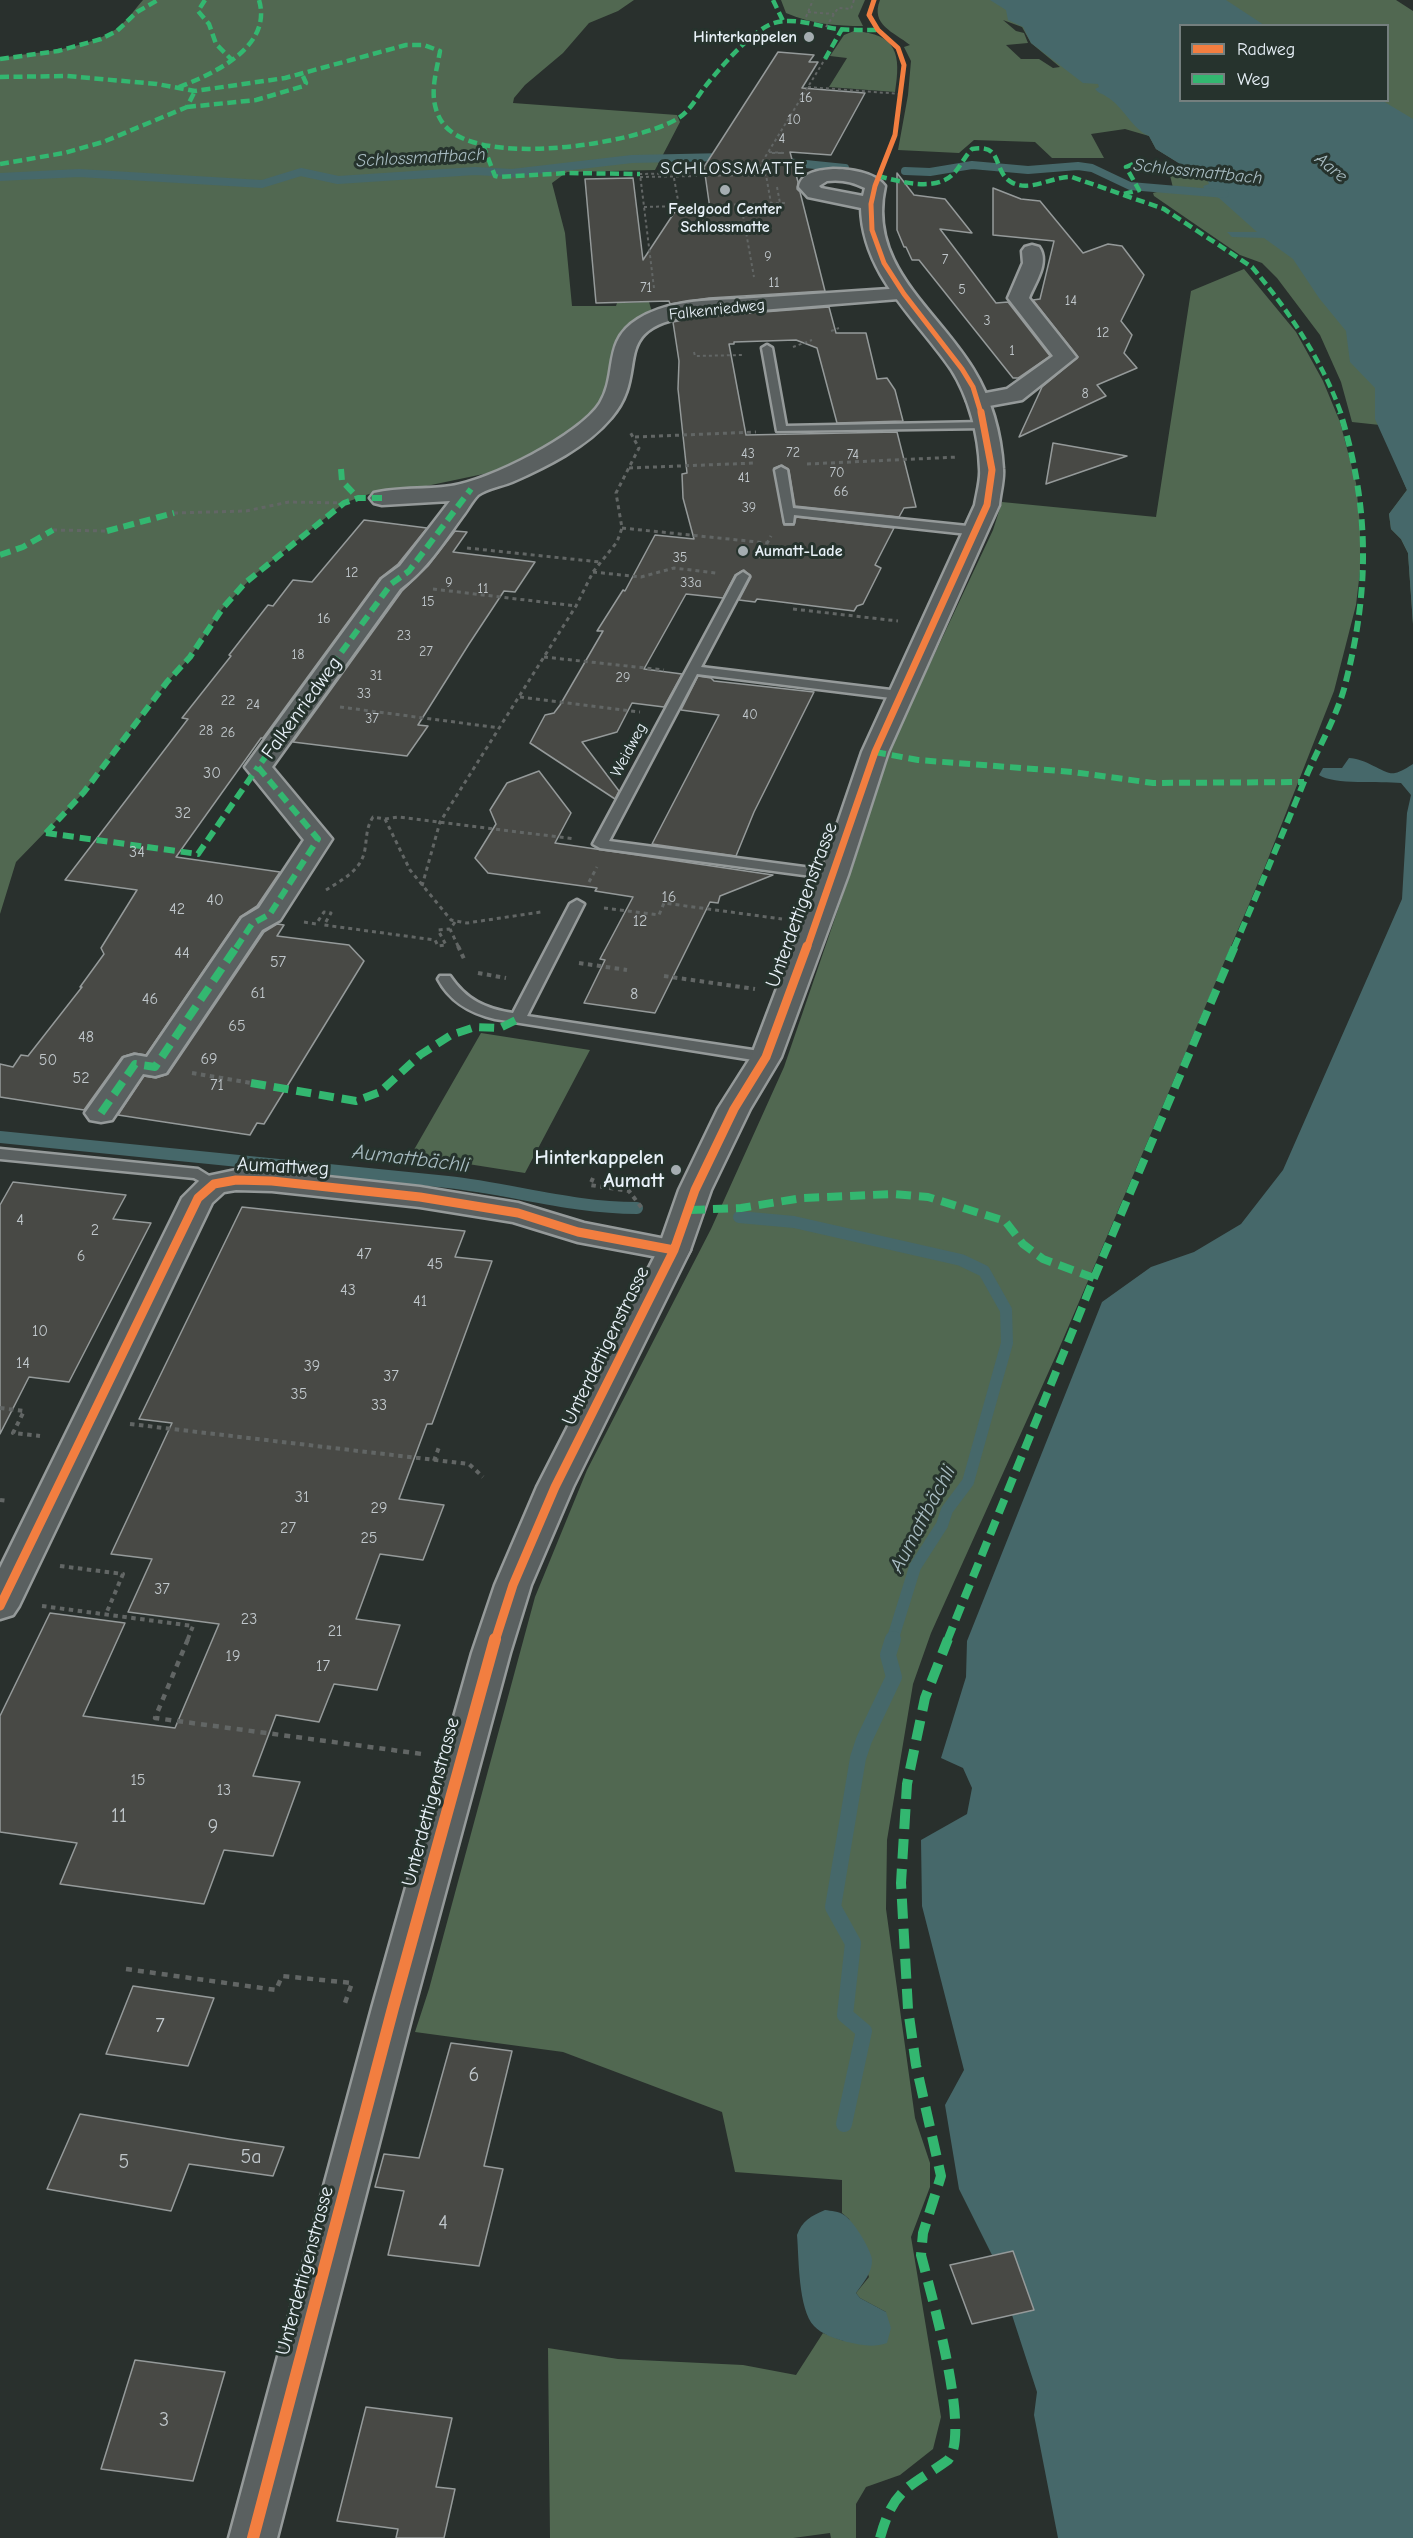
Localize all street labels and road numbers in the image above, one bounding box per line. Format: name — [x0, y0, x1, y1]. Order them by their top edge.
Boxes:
street label: Falkenriedweg — [668, 295, 766, 325]
street label: Falkenriedweg — [257, 652, 347, 764]
street label: Weidweg — [607, 720, 651, 780]
street label: Unterdettigenstrasse — [761, 819, 843, 991]
street label: Aumattweg — [236, 1153, 330, 1181]
street label: Unterdettigenstrasse — [557, 1262, 655, 1430]
street label: Unterdettigenstrasse — [397, 1715, 465, 1889]
street label: Unterdettigenstrasse — [271, 2184, 339, 2358]

